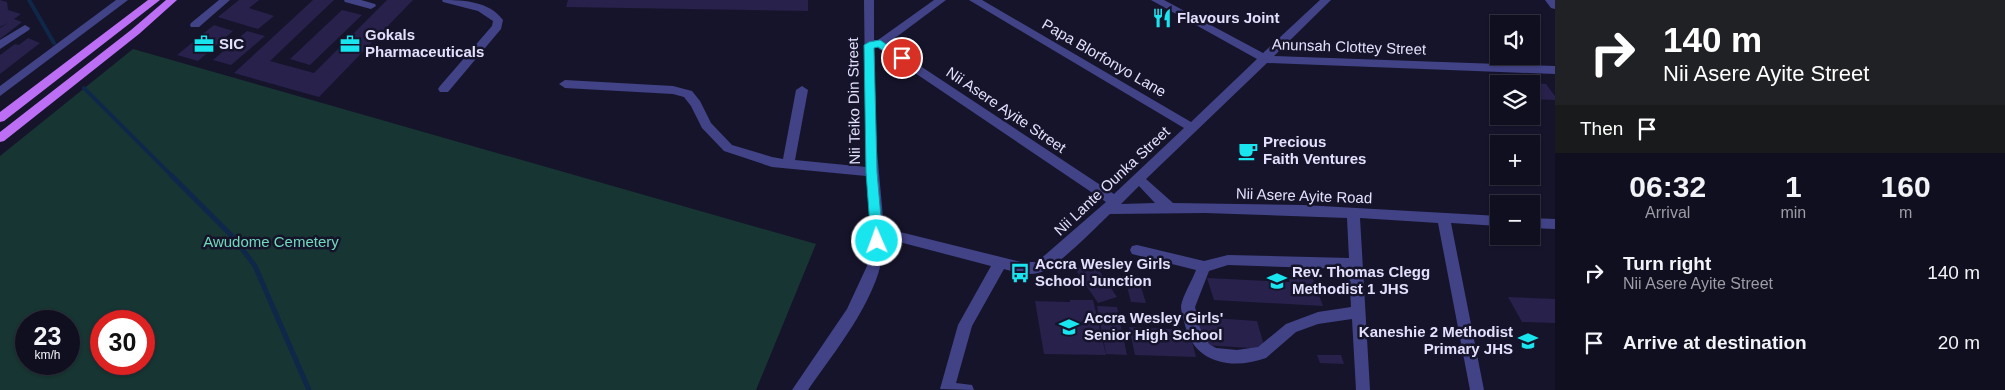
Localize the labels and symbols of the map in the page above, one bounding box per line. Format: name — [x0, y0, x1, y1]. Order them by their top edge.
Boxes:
restaurant icon: Flavours Joint — [1151, 7, 1173, 29]
place label: Flavours Joint — [1177, 9, 1280, 26]
street label: Papa Blorfonyo Lane — [1039, 15, 1169, 100]
place label: Gokals Pharmaceuticals — [365, 26, 484, 60]
office icon: SIC — [193, 33, 215, 55]
office icon: Gokals Pharmaceuticals — [339, 33, 361, 55]
place label: SIC — [219, 35, 244, 52]
street label: Anunsah Clottey Street — [1272, 35, 1427, 58]
street label: Nii Teiko Din Street — [844, 36, 863, 165]
pin — [881, 37, 923, 79]
street label: Nii Asere Ayite Street — [943, 63, 1070, 156]
street label: Nii Lante Ounka Street — [1050, 122, 1174, 239]
place label: Precious Faith Ventures — [1263, 133, 1366, 167]
cafe icon: Precious Faith Ventures — [1237, 140, 1259, 162]
street label: Nii Asere Ayite Road — [1236, 185, 1373, 206]
position arrow — [850, 214, 902, 266]
park label: Awudome Cemetery — [203, 233, 339, 250]
place label: Accra Wesley Girls School Junction — [1035, 255, 1171, 289]
bus stop icon: Accra Wesley Girls School Junction — [1009, 262, 1031, 284]
place label: Rev. Thomas Clegg Methodist 1 JHS — [1292, 263, 1430, 297]
school or university icon: Rev. Thomas Clegg Methodist 1 JHS — [1266, 270, 1288, 292]
place label: Accra Wesley Girls' Senior High School — [1084, 309, 1223, 343]
speed limit sign: 30 — [90, 310, 155, 375]
school or university icon: Accra Wesley Girls' Senior High School — [1058, 316, 1080, 338]
place label: Kaneshie 2 Methodist Primary JHS — [1359, 323, 1513, 357]
school or university icon: Kaneshie 2 Methodist Primary JHS — [1517, 330, 1539, 352]

